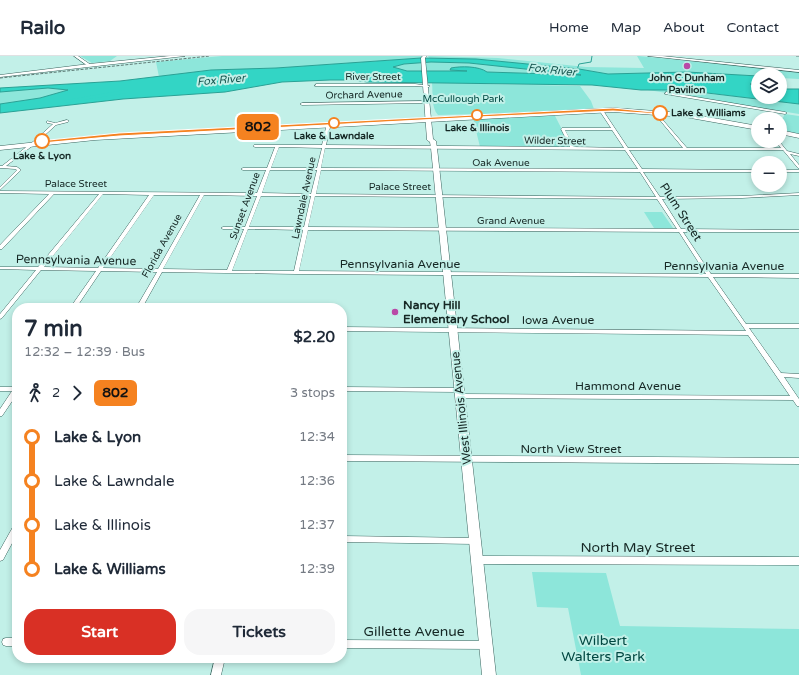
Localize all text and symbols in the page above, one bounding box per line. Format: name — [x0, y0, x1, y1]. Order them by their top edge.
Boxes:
text: Railo — [20, 17, 65, 39]
text: Home — [549, 19, 589, 36]
text: Map — [611, 19, 641, 36]
text: About — [663, 19, 705, 36]
text: Contact — [727, 19, 779, 36]
water label: Fox River — [527, 61, 579, 79]
marker: John C Dunham Pavilion — [682, 61, 692, 71]
map controls — [751, 68, 787, 192]
button: layers — [751, 68, 787, 104]
water label: Fox River — [196, 71, 247, 89]
street label: River Street — [345, 71, 401, 83]
place label: John C Dunham Pavilion — [648, 72, 725, 96]
street label: Orchard Avenue — [325, 88, 403, 102]
park label: McCullough Park — [422, 93, 504, 105]
marker: Lake & Williams — [652, 105, 668, 121]
place label: Lake & Williams — [671, 107, 746, 119]
marker: Lake & Illinois — [471, 109, 483, 121]
button: + — [751, 112, 787, 148]
line badge: 802 — [235, 114, 281, 140]
marker: Lake & Lawndale — [328, 117, 340, 129]
text: 802 — [245, 118, 271, 135]
place label: Lake & Illinois — [445, 122, 509, 134]
place label: Lake & Lawndale — [294, 130, 374, 142]
marker: Lake & Lyon — [34, 133, 50, 149]
street label: Wilder Street — [524, 134, 586, 148]
place label: Lake & Lyon — [13, 150, 71, 162]
street label: Lawndale Avenue — [289, 155, 319, 240]
button: − — [751, 156, 787, 192]
street label: Oak Avenue — [472, 157, 530, 169]
street label: Sunset Avenue — [227, 170, 263, 241]
street label: Palace Street — [45, 178, 107, 190]
street label: Plum Street — [657, 180, 705, 244]
street label: Palace Street — [369, 181, 431, 193]
street label: Florida Avenue — [139, 212, 185, 280]
street label: Grand Avenue — [477, 215, 545, 227]
street label: Pennsylvania Avenue — [16, 252, 137, 268]
street label: Pennsylvania Avenue — [340, 257, 460, 271]
street label: Pennsylvania Avenue — [664, 259, 784, 273]
place label: Nancy Hill Elementary School — [403, 298, 510, 327]
marker: Nancy Hill Elementary School — [390, 307, 400, 317]
street label: Iowa Avenue — [522, 313, 595, 327]
text: 7 min — [24, 316, 83, 342]
text: $2.20 — [294, 328, 335, 346]
text: 12:32 – 12:39 · Bus — [24, 344, 145, 360]
street label: West Illinois Avenue — [448, 351, 474, 465]
street label: Hammond Avenue — [575, 379, 681, 393]
icon: walk — [24, 382, 46, 404]
icon: forward — [66, 382, 88, 404]
text: 802 — [102, 384, 129, 401]
text: 2 — [52, 385, 60, 401]
text: 3 stops — [290, 385, 335, 401]
text: Lake & Lyon — [54, 428, 141, 446]
text: 12:34 — [299, 429, 335, 445]
street label: North View Street — [520, 442, 622, 456]
text: Lake & Lawndale — [54, 472, 174, 490]
text: 12:36 — [299, 473, 335, 489]
text: Lake & Illinois — [54, 516, 151, 534]
text: 12:37 — [299, 517, 335, 533]
street label: North May Street — [581, 539, 696, 556]
text: Lake & Williams — [54, 560, 166, 578]
text: 12:39 — [299, 561, 335, 577]
button: Start — [24, 609, 176, 655]
button: Tickets — [184, 609, 335, 655]
street label: Gillette Avenue — [363, 623, 465, 640]
park label: Wilbert Walters Park — [561, 632, 645, 665]

